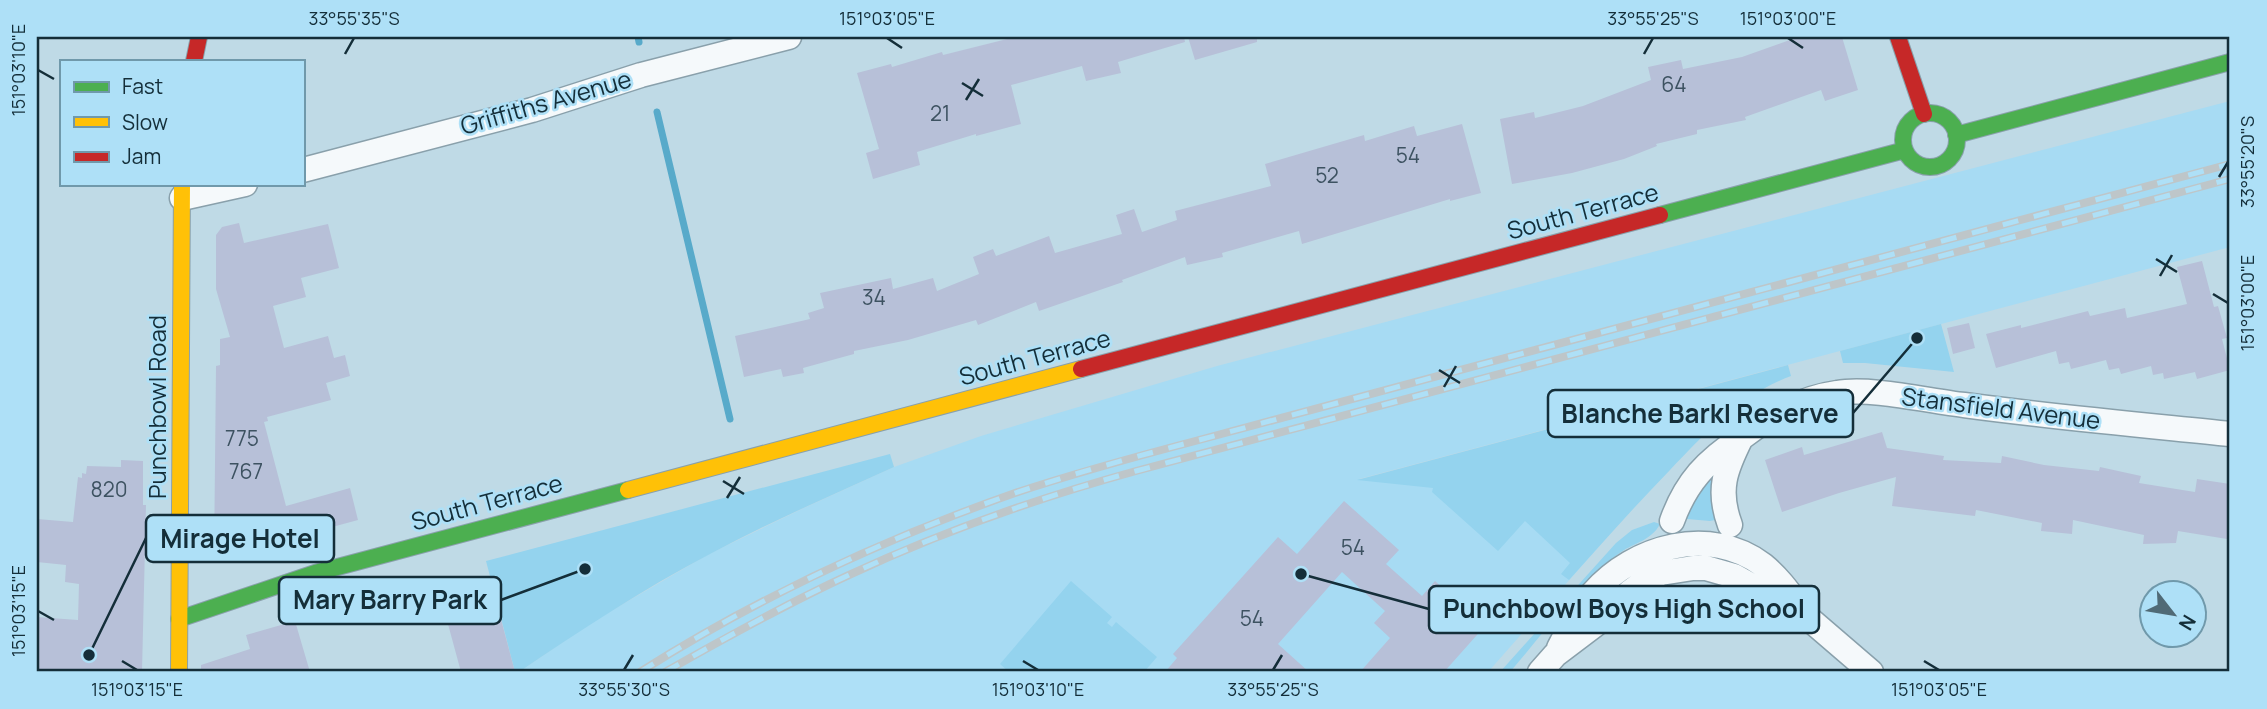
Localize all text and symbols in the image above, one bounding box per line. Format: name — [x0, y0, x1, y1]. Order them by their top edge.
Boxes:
text: 33°55'35"S — [308, 6, 400, 30]
text: 151°03'05"E — [839, 6, 935, 30]
text: 33°55'25"S — [1607, 6, 1699, 30]
text: 151°03'00"E — [1740, 6, 1836, 30]
text: 151°03'10"E — [6, 24, 30, 116]
legend — [60, 60, 304, 186]
street label: Griffiths Avenue — [456, 61, 635, 142]
house number: 64 — [1661, 70, 1687, 98]
text: Fast — [122, 72, 163, 100]
house number: 21 — [930, 99, 950, 127]
text: Slow — [122, 108, 168, 136]
text: 33°55'20"S — [2235, 116, 2259, 208]
house number: 54 — [1396, 141, 1420, 169]
text: Jam — [122, 142, 161, 170]
house number: 52 — [1315, 161, 1339, 189]
street label: South Terrace — [1503, 174, 1662, 247]
text: 151°03'00"E — [2235, 255, 2259, 351]
house number: 34 — [862, 283, 886, 311]
street label: Punchbowl Road — [140, 315, 173, 499]
street label: South Terrace — [955, 320, 1114, 393]
street label: Stansfield Avenue — [1900, 379, 2102, 436]
callout: Blanche Barkl Reserve — [1548, 390, 1853, 437]
text: Blanche Barkl Reserve — [1561, 395, 1839, 431]
house number: 775 — [225, 424, 259, 452]
house number: 767 — [229, 457, 263, 485]
street label: South Terrace — [407, 465, 566, 538]
house number: 820 — [91, 475, 127, 503]
callout: Mirage Hotel — [146, 515, 334, 562]
text: Mirage Hotel — [160, 520, 320, 556]
house number: 54 — [1341, 533, 1365, 561]
text: 151°03'15"E — [6, 565, 30, 657]
callout: Mary Barry Park — [279, 577, 501, 624]
north arrow — [2138, 580, 2208, 650]
text: Mary Barry Park — [293, 581, 488, 617]
callout: Punchbowl Boys High School — [1429, 586, 1819, 633]
text: Punchbowl Boys High School — [1443, 590, 1805, 626]
house number: 54 — [1240, 604, 1264, 632]
text: N — [2173, 610, 2202, 635]
text: 151°03'15"E — [91, 677, 183, 701]
text: 33°55'30"S — [578, 677, 670, 701]
text: 151°03'10"E — [992, 677, 1084, 701]
text: 33°55'25"S — [1227, 677, 1319, 701]
text: 151°03'05"E — [1891, 677, 1987, 701]

